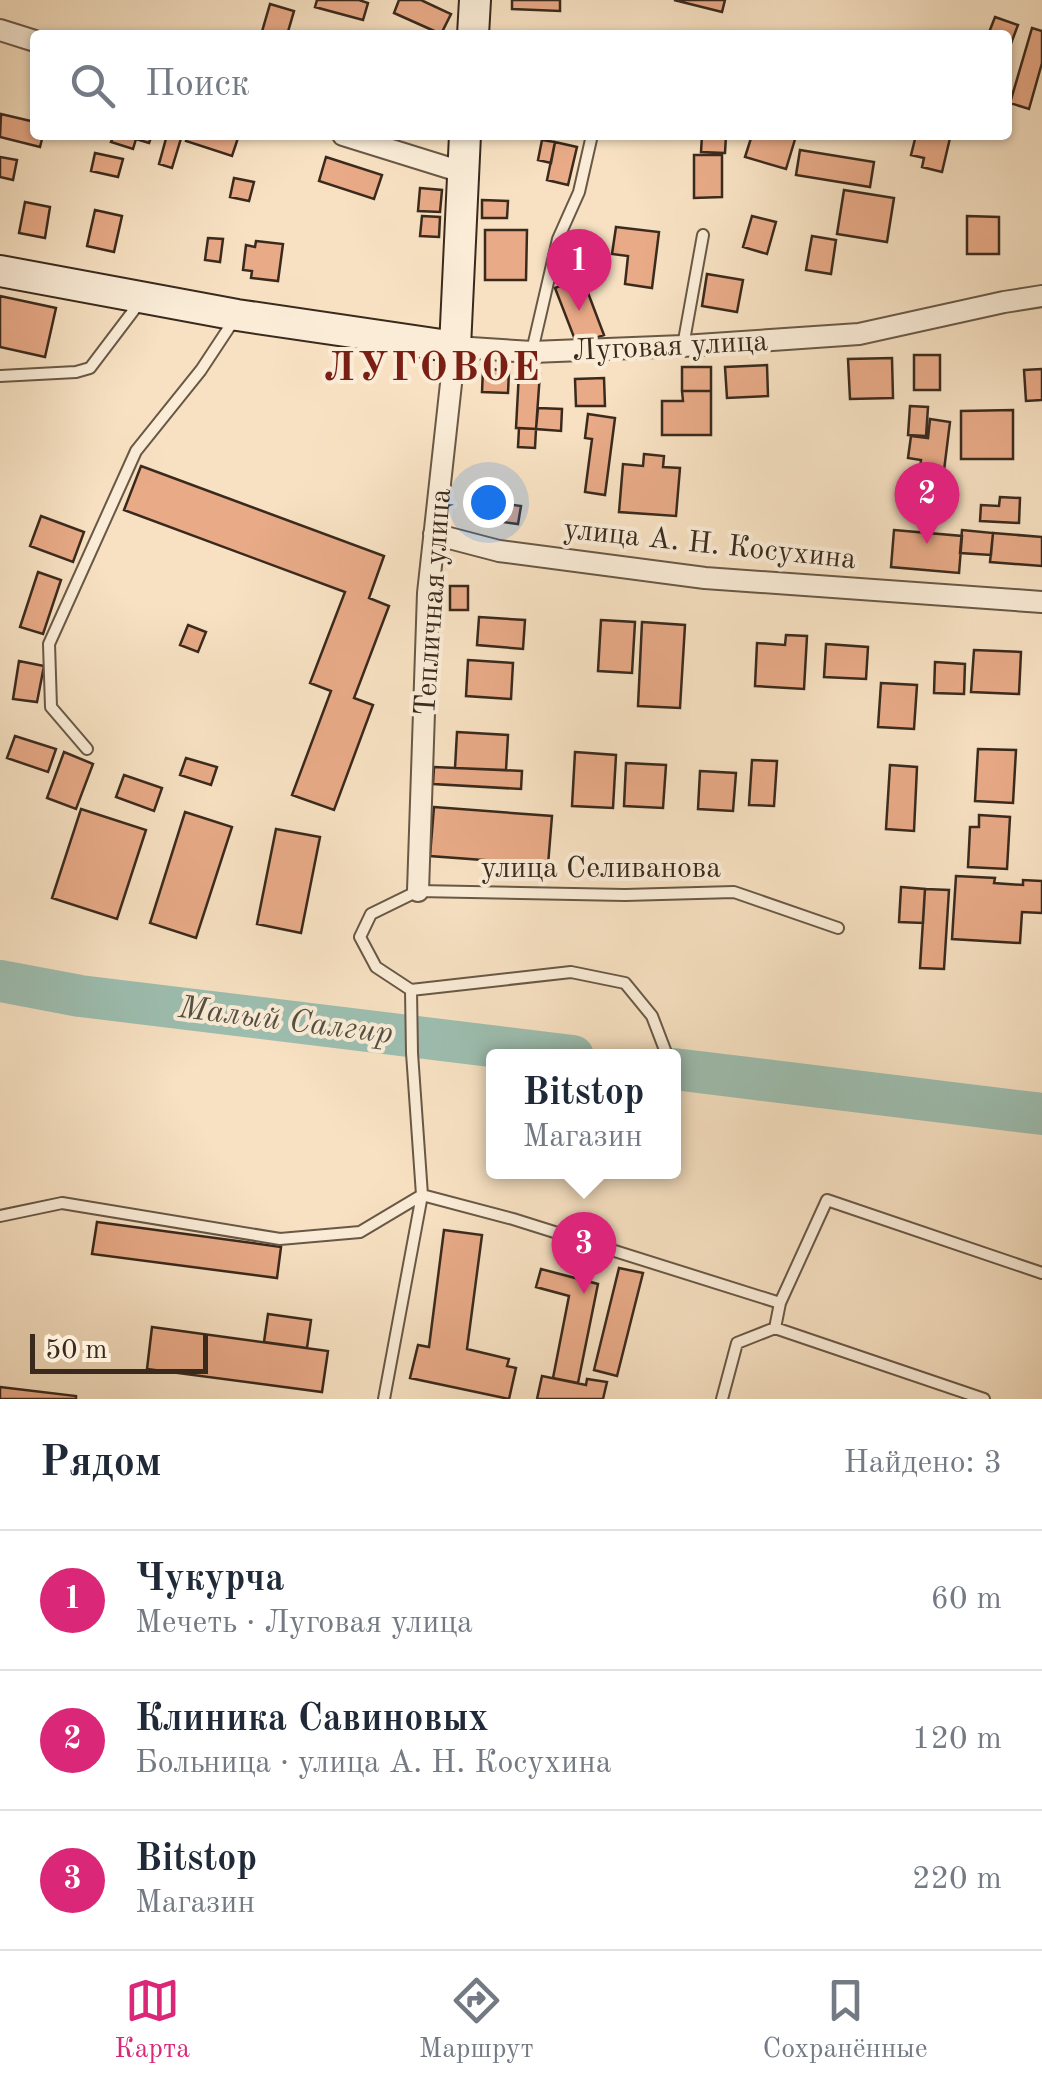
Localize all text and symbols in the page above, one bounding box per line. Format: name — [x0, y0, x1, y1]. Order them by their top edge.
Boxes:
search box — [30, 30, 1012, 140]
icon: search — [65, 58, 120, 113]
text: Поиск — [145, 66, 250, 104]
pin: 1 — [546, 228, 612, 311]
street label: Луговая улица — [572, 327, 769, 367]
district label: ЛУГОВОЕ — [324, 350, 542, 390]
pin: 2 — [894, 462, 960, 544]
your location — [463, 477, 514, 528]
street label: Тепличная улица — [411, 487, 457, 717]
street label: улица А. Н. Косухина — [562, 515, 858, 575]
street label: улица Селиванова — [481, 854, 721, 884]
water label: Малый Салгир — [176, 993, 395, 1051]
popup — [486, 1049, 681, 1179]
text: Bitstop — [522, 1075, 645, 1113]
text: Магазин — [522, 1122, 642, 1154]
pin: 3 — [552, 1212, 616, 1294]
scale bar — [30, 1329, 208, 1374]
text: 50 m — [45, 1337, 108, 1365]
text: Рядом — [40, 1443, 162, 1485]
text: Найдено: 3 — [843, 1448, 1002, 1480]
text: Чукурча — [135, 1561, 285, 1599]
text: 1 — [63, 1584, 82, 1616]
text: 60 m — [931, 1584, 1002, 1616]
text: Мечеть · Луговая улица — [135, 1608, 473, 1640]
text: Клиника Савиновых — [135, 1701, 488, 1739]
text: 2 — [63, 1724, 82, 1756]
text: 120 m — [912, 1724, 1002, 1756]
text: Больница · улица А. Н. Косухина — [135, 1748, 611, 1780]
text: Bitstop — [135, 1841, 257, 1879]
text: 3 — [63, 1864, 82, 1896]
text: 220 m — [912, 1864, 1002, 1896]
text: Магазин — [135, 1888, 255, 1920]
tab: Карта — [114, 1973, 190, 2068]
tab: Маршрут — [419, 1973, 534, 2068]
tab: Сохранённые — [762, 1973, 928, 2068]

